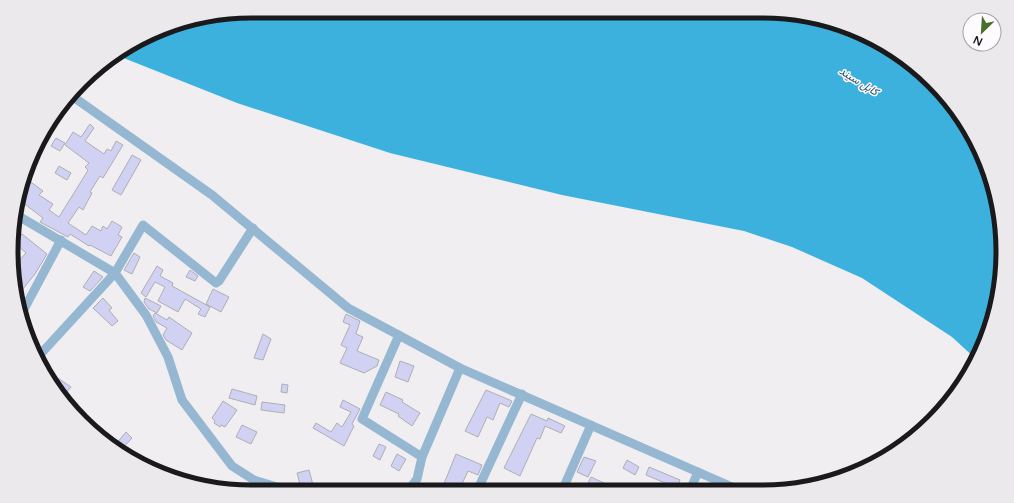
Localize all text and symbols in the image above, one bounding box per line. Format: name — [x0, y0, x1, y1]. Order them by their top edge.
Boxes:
north arrow — [962, 12, 1002, 52]
text: N — [971, 33, 985, 48]
water label: کابل سيند — [837, 64, 882, 100]

